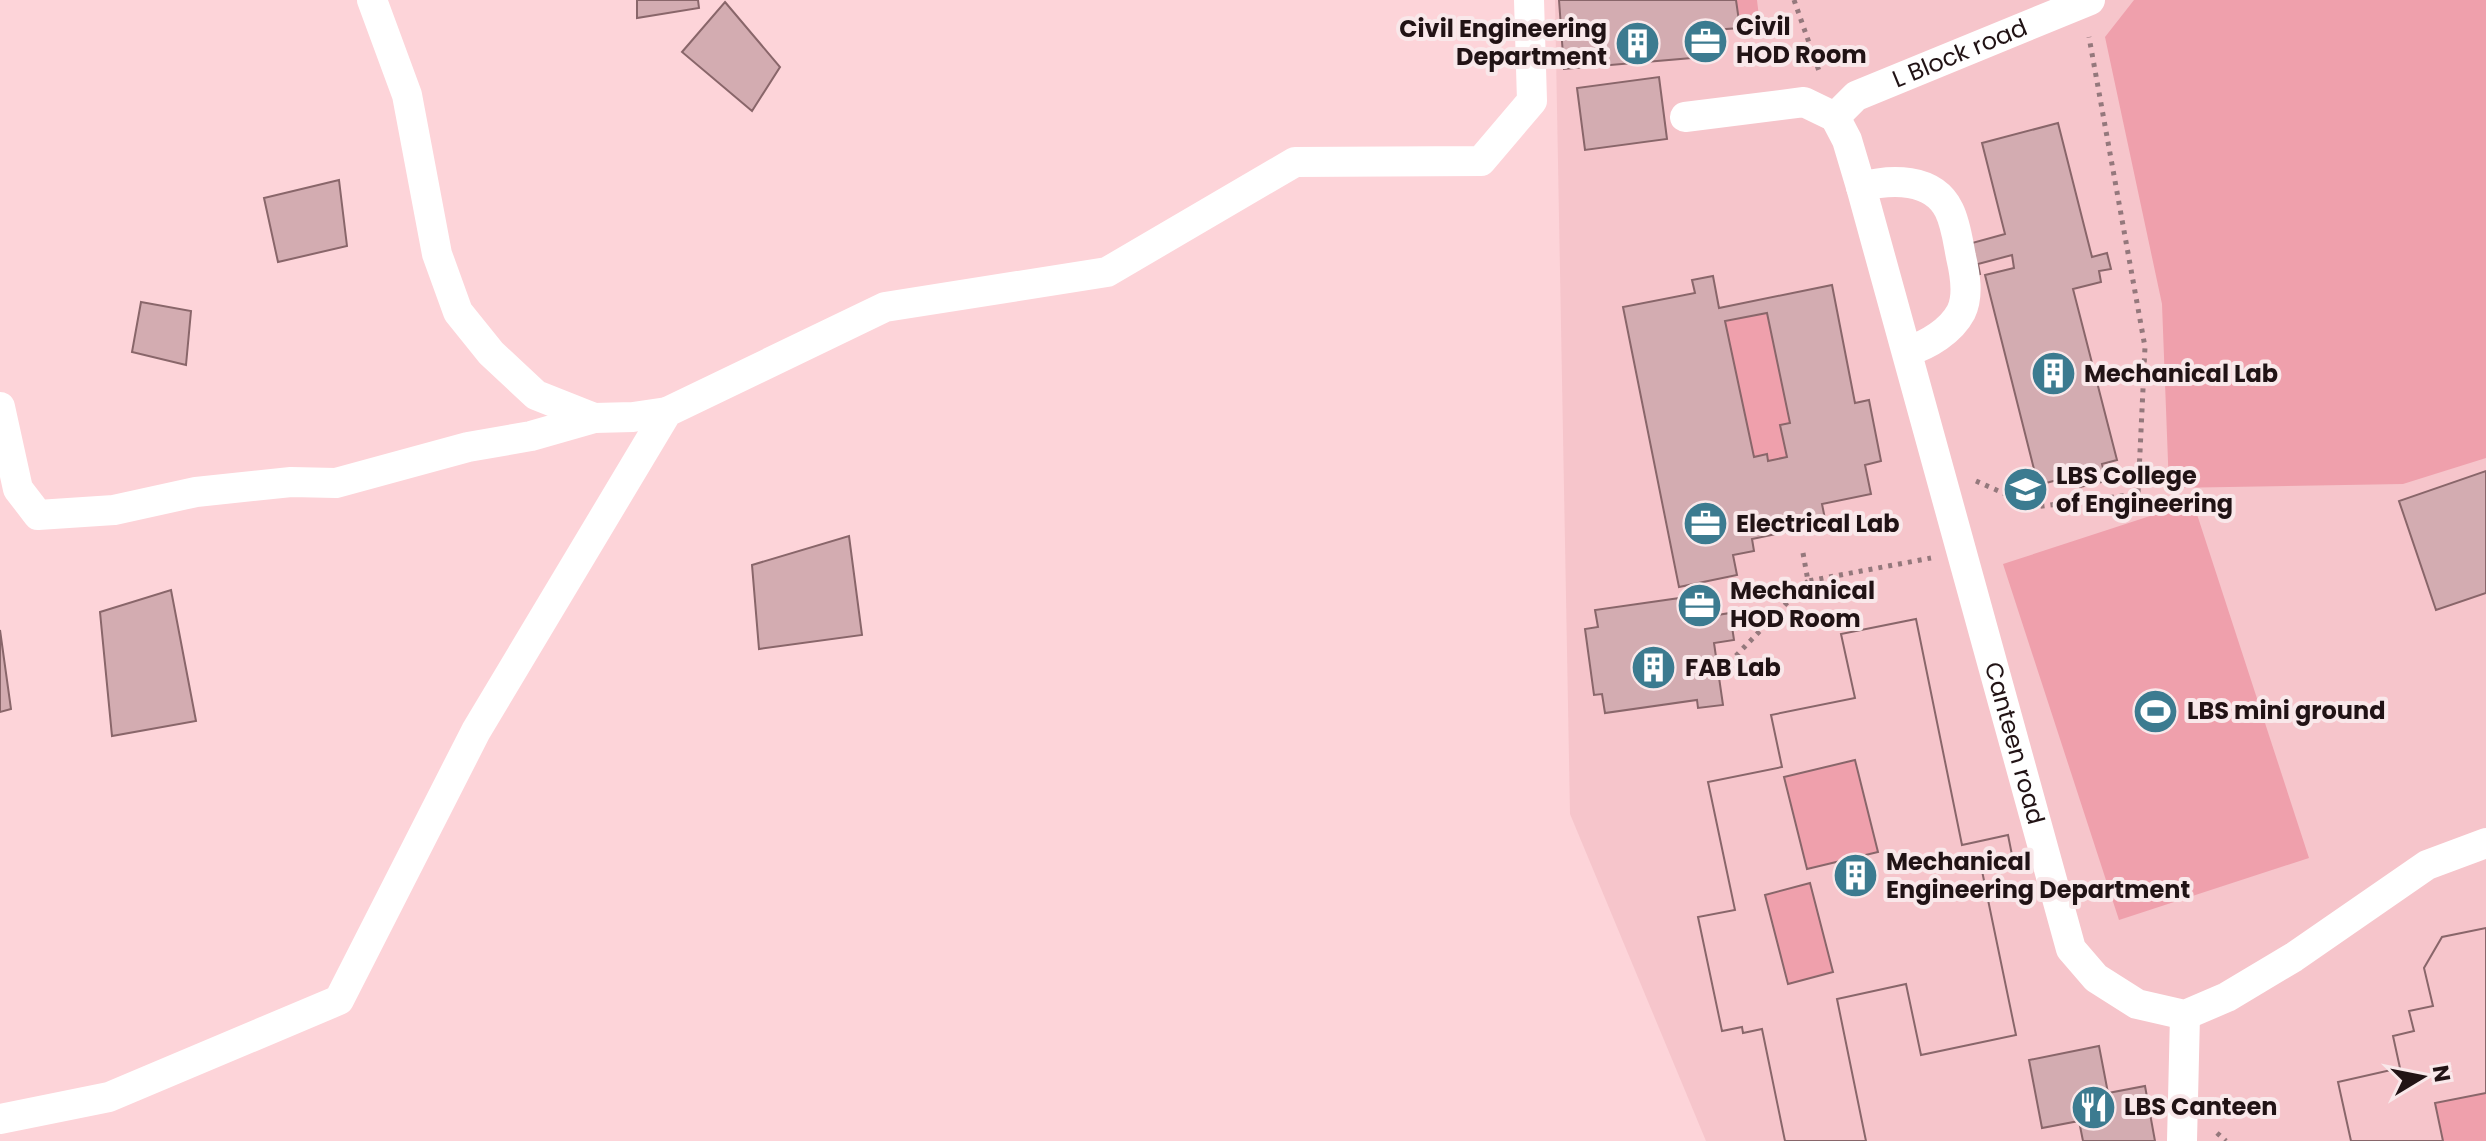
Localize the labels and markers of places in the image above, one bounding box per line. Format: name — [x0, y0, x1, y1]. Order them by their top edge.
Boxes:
place label: Civil HOD Room — [1736, 10, 1867, 71]
place label: Civil Engineering Department — [1399, 12, 1607, 73]
office icon: Civil HOD Room — [1681, 17, 1729, 65]
building icon: Civil Engineering Department — [1614, 19, 1662, 67]
building icon: Mechanical Lab — [2029, 350, 2077, 398]
place label: Mechanical Lab — [2084, 357, 2278, 390]
place label: LBS College of Engineering — [2056, 459, 2233, 520]
school or university icon: LBS College of Engineering — [2001, 466, 2049, 514]
office icon: Electrical Lab — [1681, 500, 1729, 548]
place label: Electrical Lab — [1736, 507, 1900, 540]
place label: Mechanical HOD Room — [1730, 574, 1875, 635]
office icon: Mechanical HOD Room — [1675, 581, 1723, 629]
building icon: FAB Lab — [1630, 644, 1678, 692]
place label: FAB Lab — [1685, 651, 1781, 684]
sports icon: LBS mini ground — [2132, 687, 2180, 735]
place label: LBS mini ground — [2187, 694, 2385, 727]
place label: Mechanical Engineering Department — [1886, 845, 2190, 906]
building icon: Mechanical Engineering Department — [1831, 852, 1879, 900]
restaurant icon: LBS Canteen — [2069, 1083, 2117, 1131]
place label: LBS Canteen — [2124, 1090, 2277, 1123]

